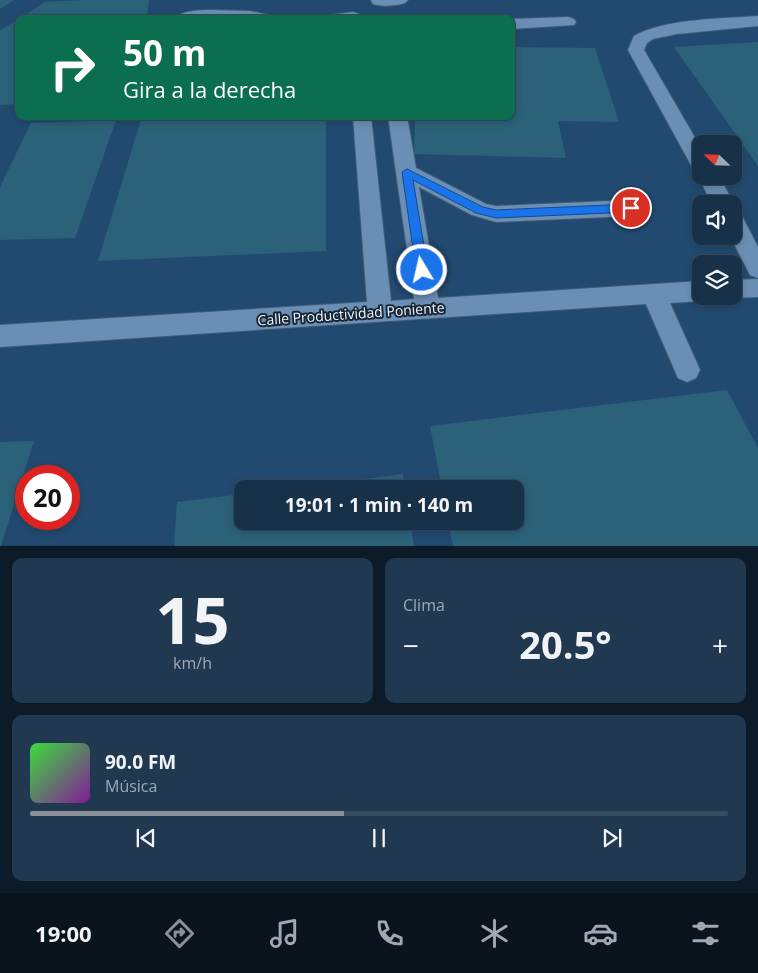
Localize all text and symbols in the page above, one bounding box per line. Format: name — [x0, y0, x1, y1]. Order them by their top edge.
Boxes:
text: 50 m — [123, 29, 206, 76]
icon: right — [40, 35, 105, 100]
text: Gira a la derecha — [123, 74, 296, 104]
north arrow — [692, 135, 742, 185]
map controls — [692, 135, 742, 305]
pin — [610, 187, 652, 229]
icon: arrive — [617, 194, 645, 222]
button: sound — [692, 195, 742, 245]
position arrow — [395, 243, 447, 295]
button: layers — [692, 255, 742, 305]
street label: Calle Productividad Poniente — [257, 297, 445, 330]
speed limit sign: 20 — [15, 465, 80, 530]
text: 19:01 · 1 min · 140 m — [285, 492, 473, 518]
text: 15 — [155, 575, 230, 663]
text: Clima — [403, 594, 445, 616]
text: 20.5° — [519, 618, 612, 670]
text: − — [403, 626, 419, 664]
text: + — [712, 626, 728, 664]
text: km/h — [173, 652, 212, 674]
text: 90.0 FM — [105, 749, 176, 775]
text: Música — [105, 775, 157, 797]
icon: previous — [132, 824, 160, 852]
icon: pause — [365, 824, 393, 852]
icon: next — [598, 824, 626, 852]
icon: directions — [162, 916, 197, 951]
icon: music — [267, 916, 302, 951]
icon: phone — [372, 916, 407, 951]
icon: climate — [477, 916, 512, 951]
icon: car — [583, 916, 618, 951]
icon: filters — [688, 916, 723, 951]
text: 19:00 — [35, 918, 92, 948]

